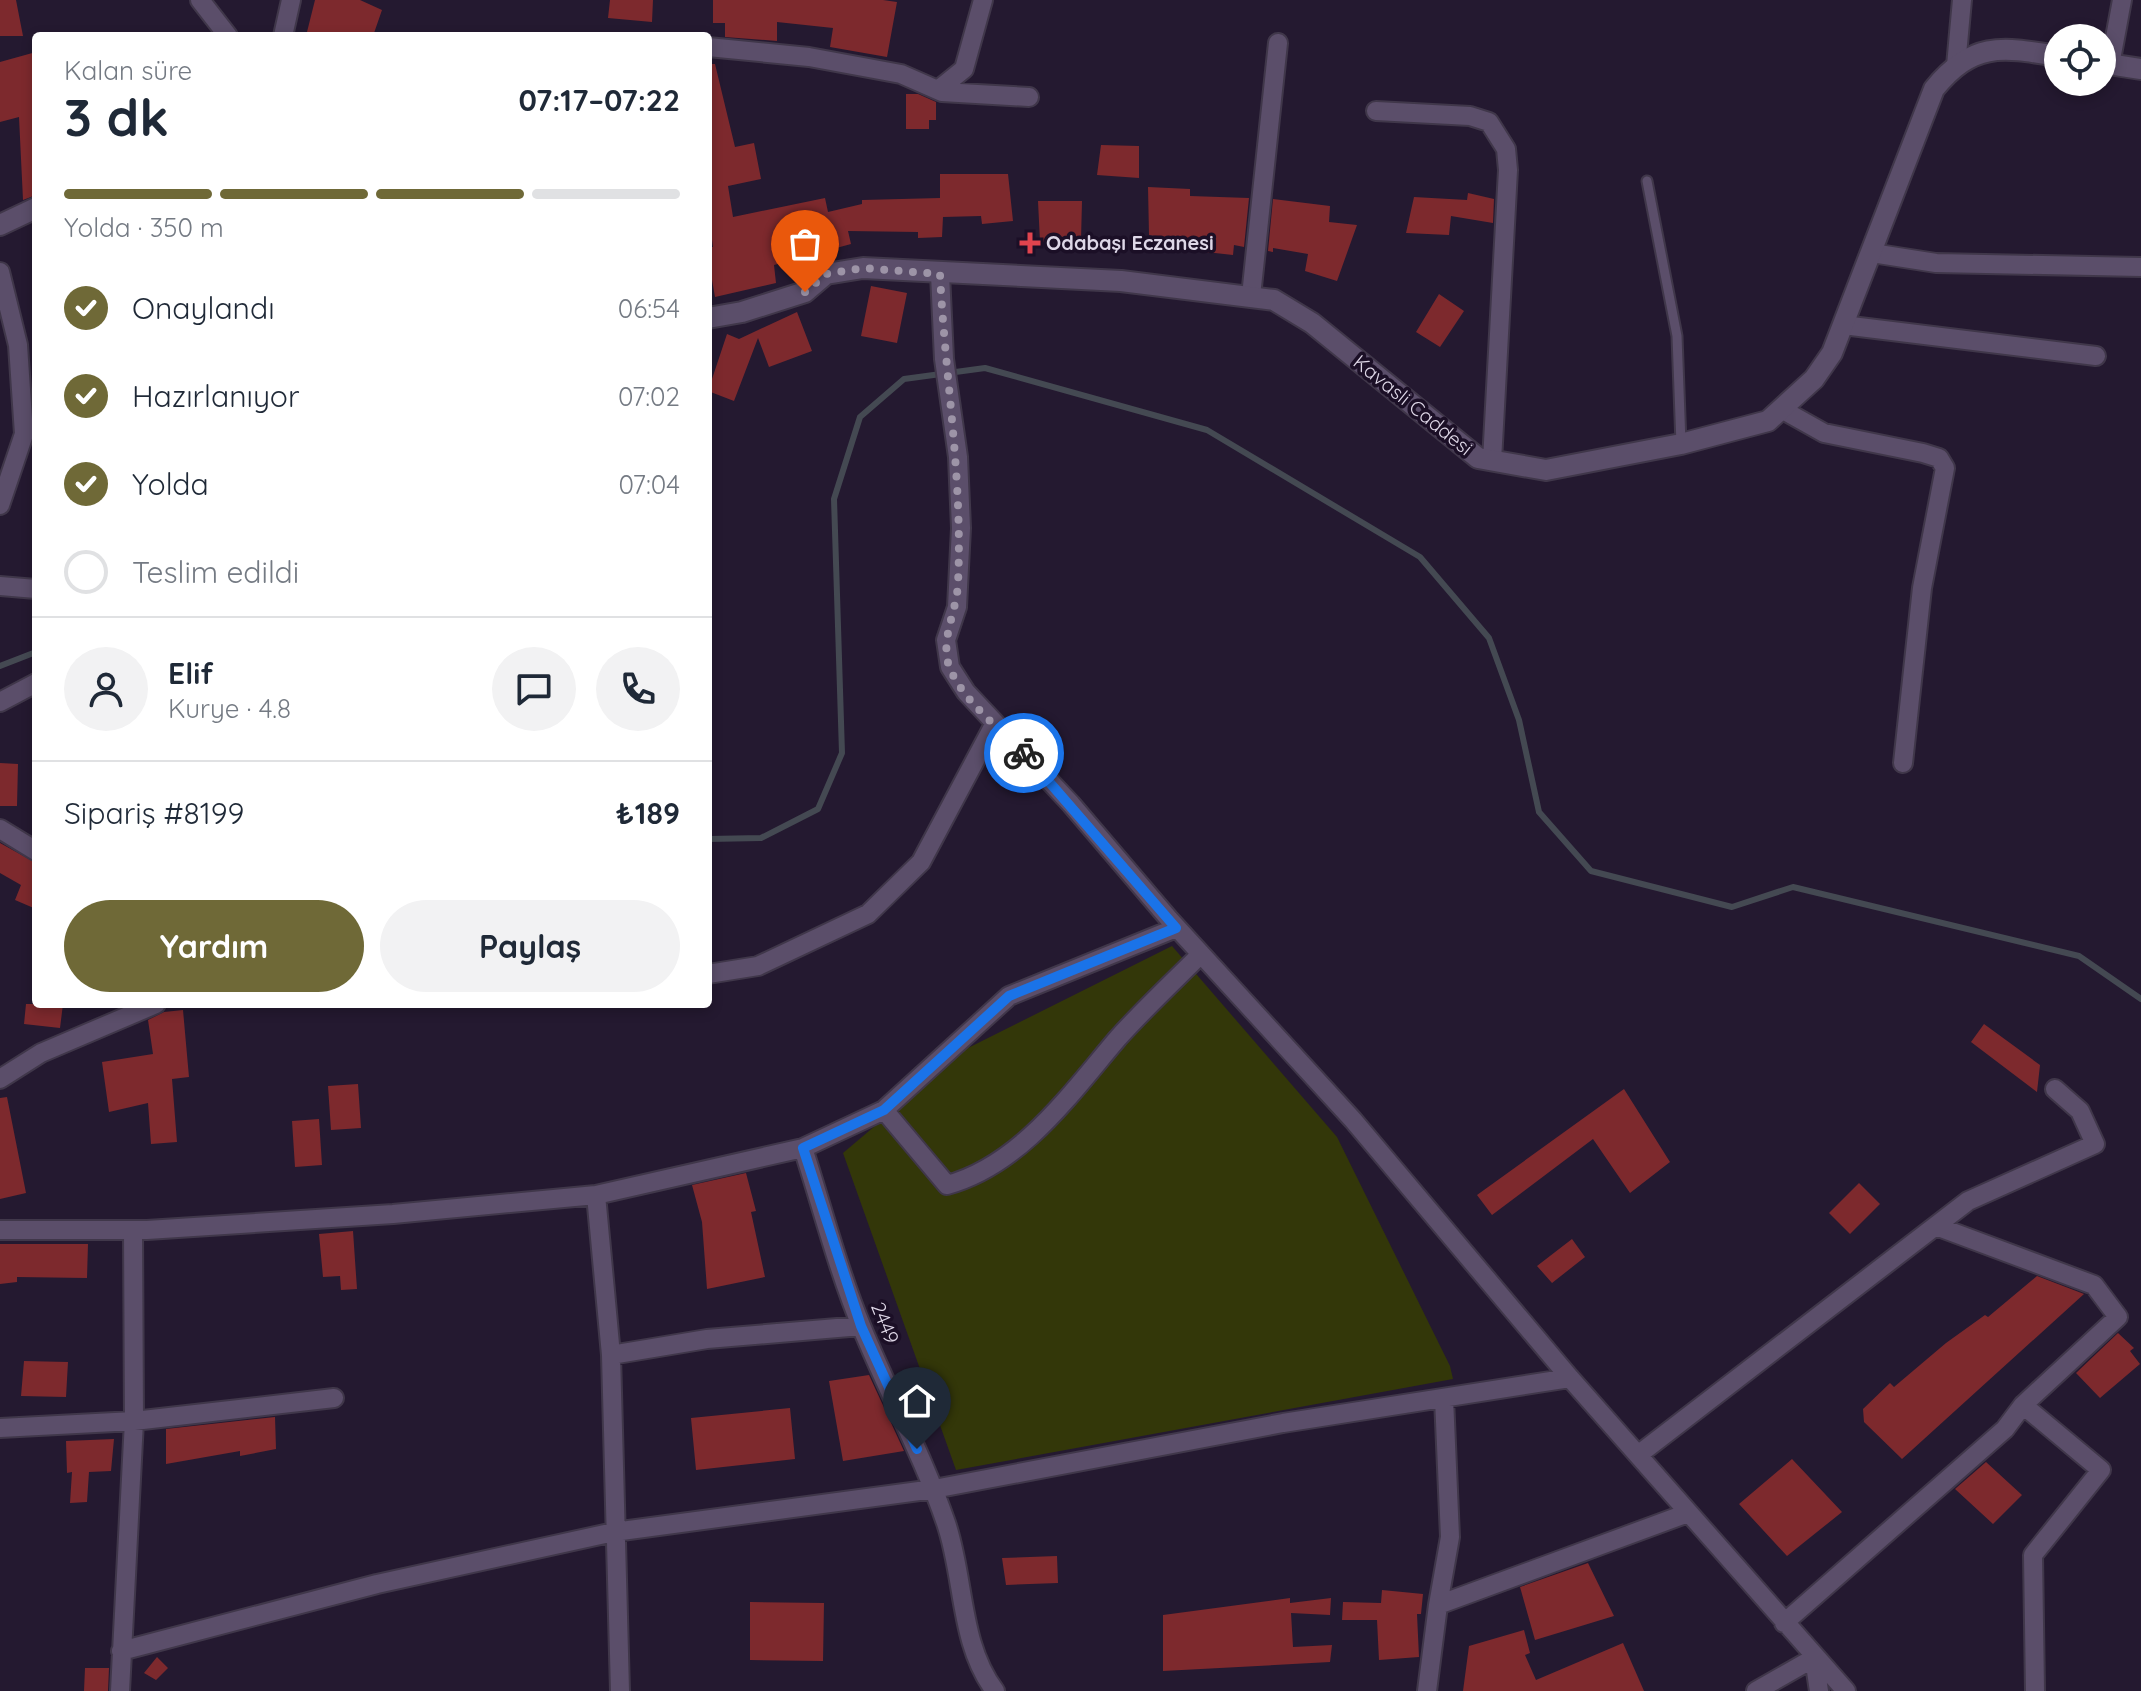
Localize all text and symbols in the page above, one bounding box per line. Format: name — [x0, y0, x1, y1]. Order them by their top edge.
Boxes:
map controls — [2044, 24, 2116, 96]
button: locate — [2044, 24, 2116, 96]
text: Kalan süre — [64, 54, 192, 87]
text: 07:17–07:22 — [518, 81, 680, 119]
text: 3 dk — [64, 84, 169, 149]
pin — [771, 210, 839, 292]
text: Yolda · 350 m — [64, 211, 224, 244]
icon: bag — [783, 222, 827, 266]
place label: Odabaşı Eczanesi — [1046, 230, 1214, 255]
marker: Odabaşı Eczanesi — [1021, 234, 1039, 252]
icon: check — [64, 286, 108, 330]
text: Onaylandı — [132, 289, 275, 327]
text: 06:54 — [618, 292, 680, 325]
street label: Kavasli Caddesi — [1349, 349, 1478, 460]
icon: check — [64, 374, 108, 418]
text: Hazırlanıyor — [132, 377, 300, 415]
text: 07:02 — [618, 380, 680, 413]
icon: check — [64, 462, 108, 506]
text: Yolda — [132, 465, 209, 503]
text: 07:04 — [619, 468, 680, 501]
text: Teslim edildi — [132, 553, 299, 591]
button: person — [64, 647, 148, 731]
button: chat — [492, 647, 576, 731]
button: phone — [596, 647, 680, 731]
text: Elif — [168, 654, 213, 692]
text: Kurye · 4.8 — [168, 692, 291, 725]
courier — [984, 713, 1064, 793]
icon: bike — [1002, 731, 1046, 775]
text: Sipariş #8199 — [64, 794, 244, 832]
text: ₺189 — [616, 794, 680, 832]
button: Yardım — [64, 900, 364, 992]
button: Paylaş — [380, 900, 680, 992]
street label: 2449 — [866, 1298, 905, 1347]
pin — [883, 1367, 951, 1449]
icon: home — [895, 1379, 939, 1423]

